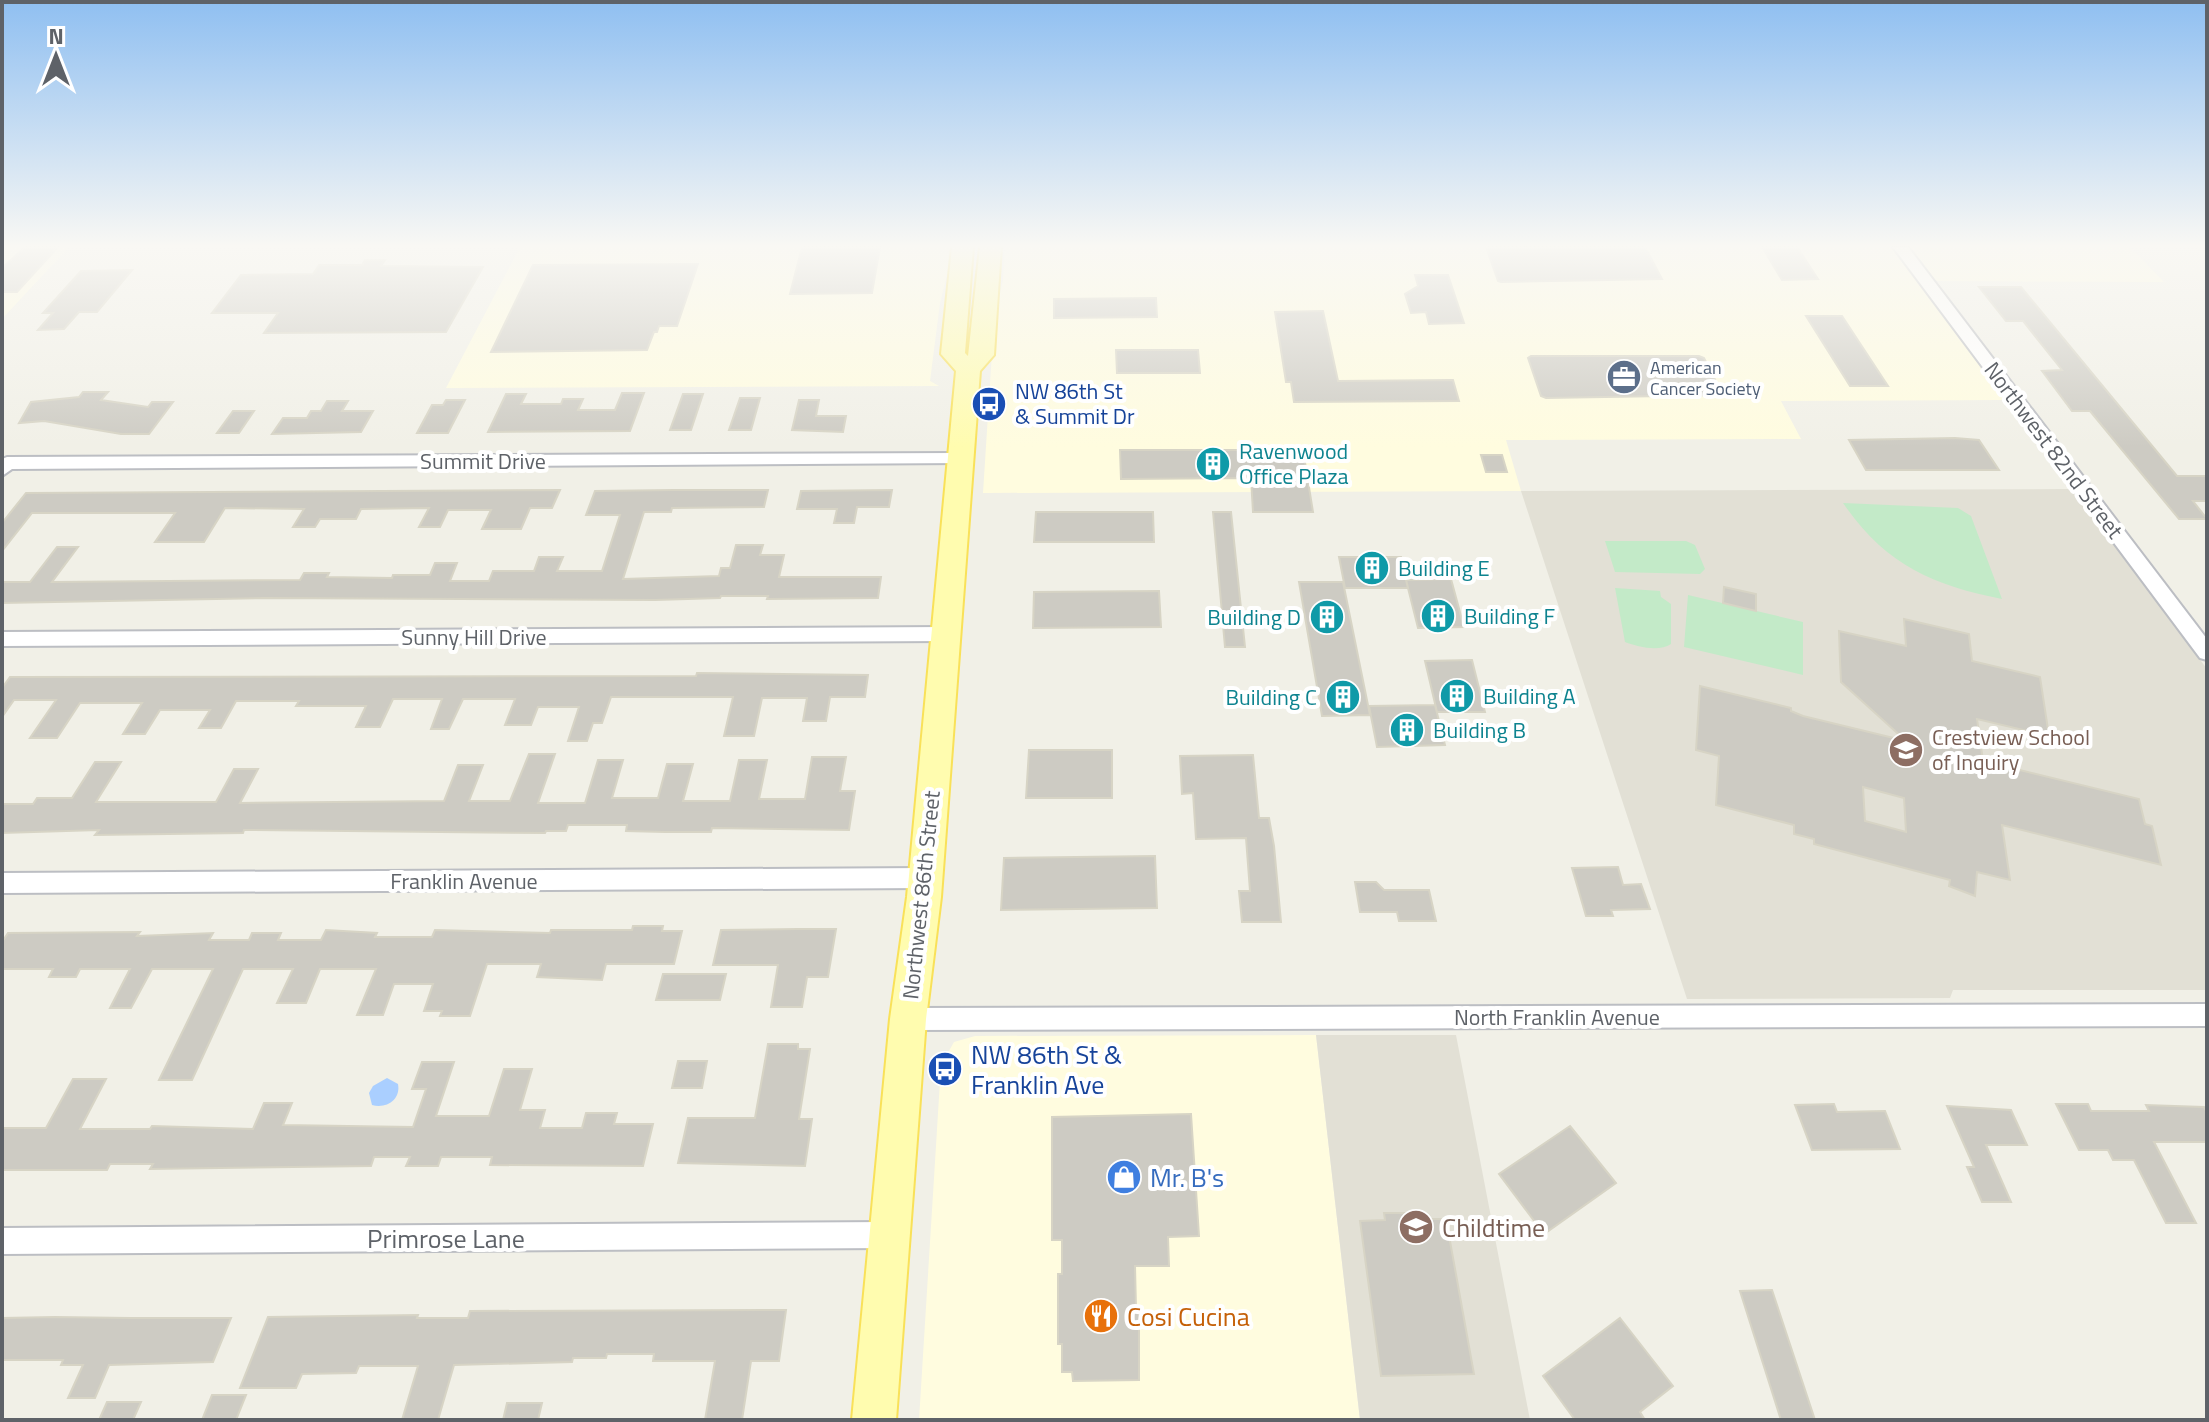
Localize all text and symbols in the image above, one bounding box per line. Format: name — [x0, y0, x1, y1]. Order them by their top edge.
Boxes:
north arrow — [16, 16, 96, 96]
text: N — [48, 19, 64, 53]
place label: American Cancer Society — [1650, 354, 1761, 402]
street label: Northwest 82nd Street — [1976, 354, 2132, 546]
office icon: American Cancer Society — [1605, 358, 1643, 396]
place label: NW 86th St & Summit Dr — [1015, 374, 1135, 433]
bus stop icon: NW 86th St & Summit Dr — [970, 385, 1008, 423]
place label: Ravenwood Office Plaza — [1239, 434, 1349, 493]
street label: Summit Drive — [420, 444, 546, 478]
building icon: Ravenwood Office Plaza — [1194, 445, 1232, 483]
building icon: Building E — [1353, 549, 1391, 587]
place label: Building E — [1398, 551, 1490, 585]
building icon: Building F — [1419, 597, 1457, 635]
building icon: Building D — [1308, 598, 1346, 636]
place label: Building F — [1464, 599, 1555, 633]
place label: Building D — [1207, 600, 1301, 634]
street label: Sunny Hill Drive — [401, 620, 547, 654]
building icon: Building A — [1438, 677, 1476, 715]
building icon: Building C — [1324, 678, 1362, 716]
place label: Building A — [1483, 679, 1576, 713]
place label: Building C — [1225, 680, 1317, 714]
building icon: Building B — [1388, 711, 1426, 749]
place label: Building B — [1433, 713, 1526, 747]
place label: Crestview School of Inquiry — [1932, 720, 2090, 779]
school or university icon: Crestview School of Inquiry — [1887, 731, 1925, 769]
street label: Northwest 86th Street — [893, 789, 949, 1001]
street label: Franklin Avenue — [390, 864, 538, 898]
street label: North Franklin Avenue — [1454, 1000, 1660, 1034]
place label: NW 86th St & Franklin Ave — [971, 1035, 1122, 1104]
bus stop icon: NW 86th St & Franklin Ave — [926, 1050, 964, 1088]
shop icon: Mr. B's — [1105, 1158, 1143, 1196]
place label: Mr. B's — [1150, 1158, 1224, 1197]
school or university icon: Childtime — [1397, 1208, 1435, 1246]
place label: Childtime — [1442, 1208, 1545, 1247]
street label: Primrose Lane — [367, 1219, 525, 1258]
restaurant icon: Cosi Cucina — [1082, 1297, 1120, 1335]
place label: Cosi Cucina — [1127, 1297, 1250, 1336]

